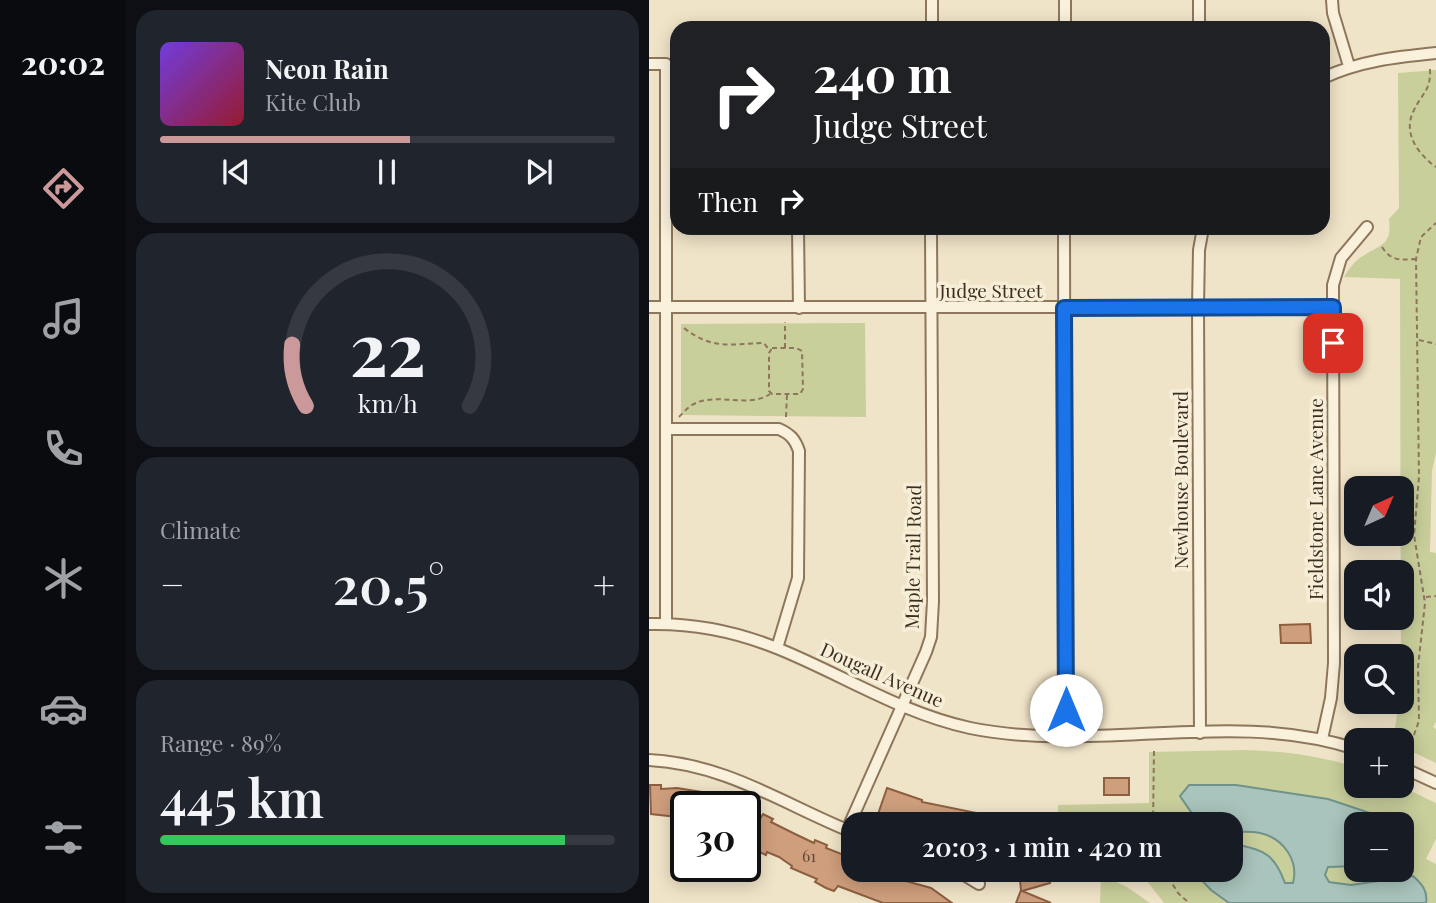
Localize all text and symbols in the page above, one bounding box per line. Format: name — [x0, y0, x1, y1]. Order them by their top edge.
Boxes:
text: 20:02 — [21, 40, 105, 83]
text: 240 m — [813, 40, 952, 105]
icon: right — [698, 49, 789, 140]
text: Neon Rain — [265, 51, 389, 86]
text: Kite Club — [265, 86, 361, 117]
text: Judge Street — [813, 103, 987, 146]
icon: previous — [217, 153, 255, 191]
icon: pause — [368, 153, 406, 191]
icon: next — [520, 153, 558, 191]
icon: directions — [39, 164, 88, 213]
icon: right — [772, 182, 810, 220]
text: Then — [698, 184, 758, 219]
street label: Judge Street — [938, 277, 1043, 303]
icon: music — [39, 294, 88, 343]
text: 22 — [349, 297, 426, 394]
pin — [1303, 313, 1363, 373]
icon: arrive — [1314, 324, 1352, 362]
text: km/h — [358, 386, 418, 419]
street label: Newhouse Boulevard — [1167, 391, 1193, 569]
street label: Fieldstone Lane Avenue — [1302, 398, 1328, 600]
icon: phone — [39, 424, 88, 473]
north arrow — [1344, 476, 1414, 546]
map controls — [1344, 476, 1414, 882]
street label: Maple Trail Road — [898, 484, 926, 630]
text: Climate — [160, 514, 241, 545]
text: 20.5° — [333, 549, 445, 618]
icon: climate — [39, 554, 88, 603]
text: − — [160, 558, 185, 609]
text: + — [593, 558, 615, 609]
button: sound — [1344, 560, 1414, 630]
street label: Dougall Avenue — [817, 635, 948, 713]
button: search — [1344, 644, 1414, 714]
position arrow — [1029, 673, 1103, 747]
icon: car — [39, 684, 88, 733]
text: Range · 89% — [160, 727, 282, 758]
button: + — [1344, 728, 1414, 798]
text: 445 km — [160, 762, 324, 831]
speed limit sign: 30 — [670, 791, 761, 882]
button: − — [1344, 812, 1414, 882]
icon: filters — [39, 813, 88, 862]
text: 20:03 · 1 min · 420 m — [922, 829, 1162, 864]
house number: 61 — [802, 845, 816, 866]

